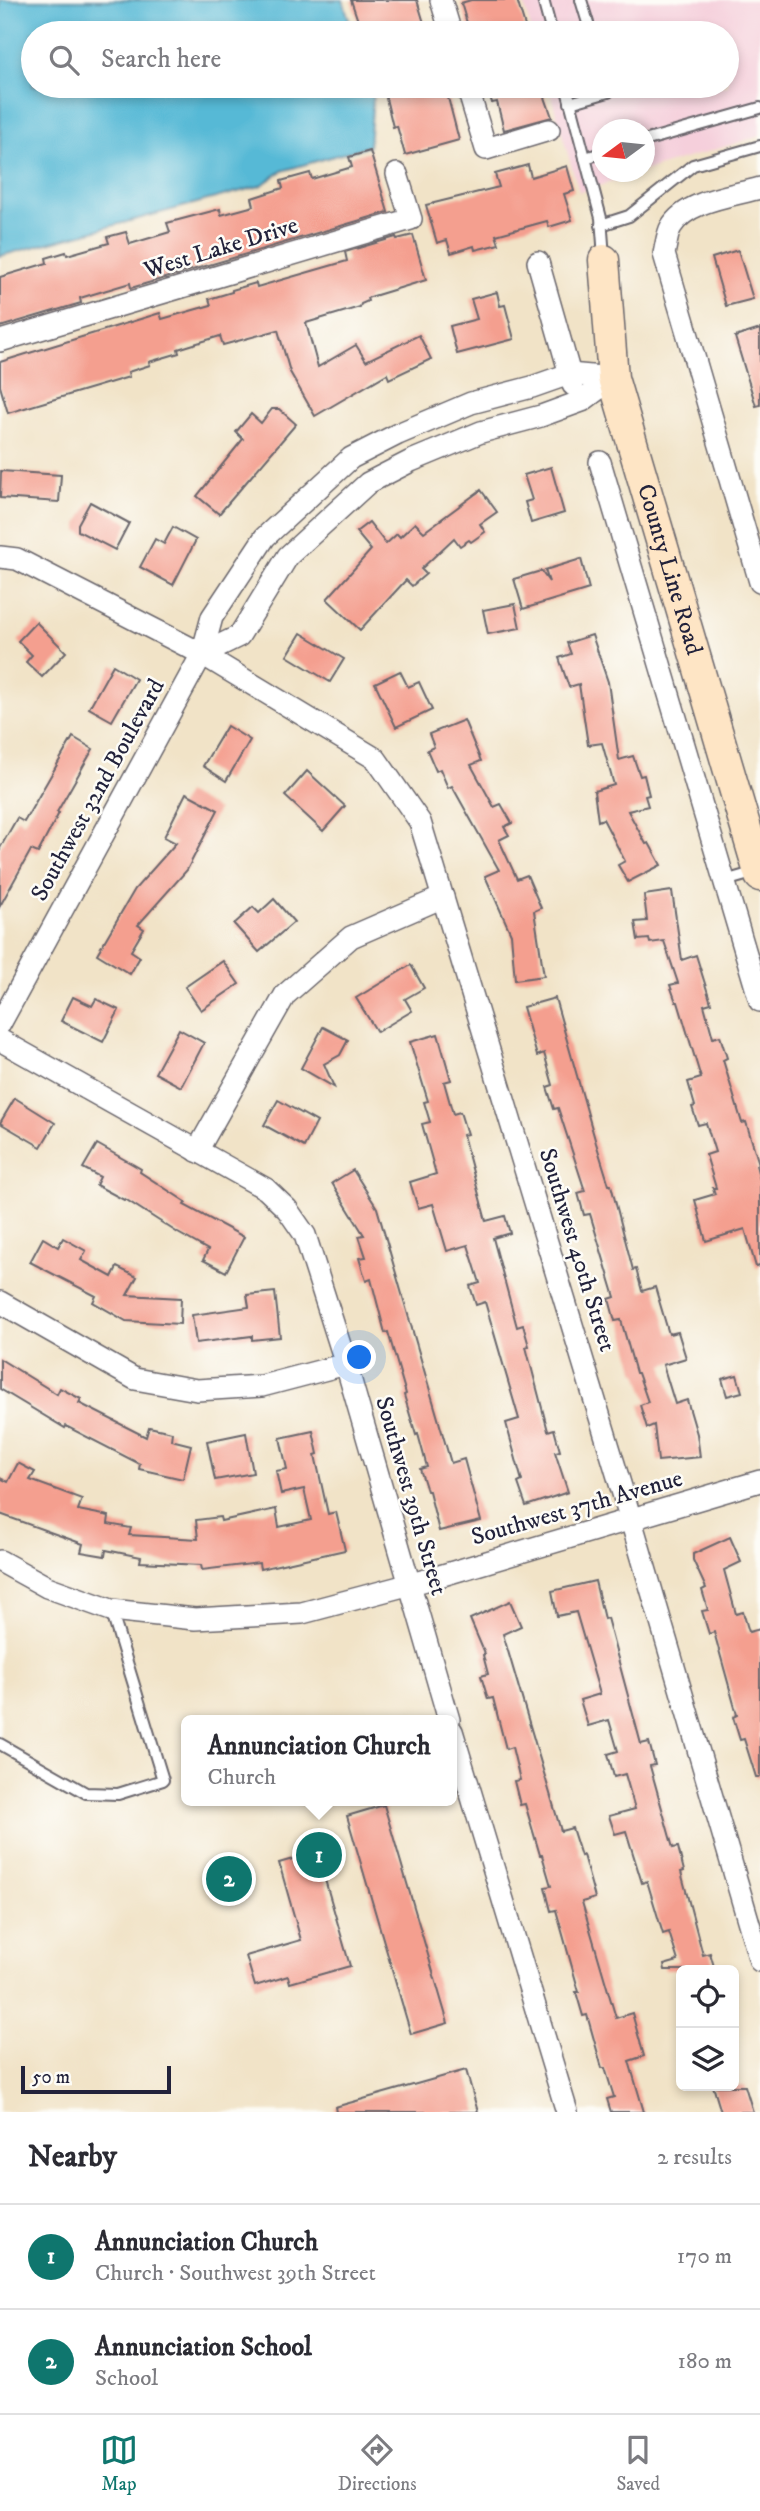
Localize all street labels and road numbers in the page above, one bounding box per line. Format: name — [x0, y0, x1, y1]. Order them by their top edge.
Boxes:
street label: West Lake Drive — [139, 210, 302, 286]
street label: County Line Road — [630, 481, 709, 658]
street label: Southwest 32nd Boulevard — [24, 674, 172, 906]
street label: Southwest 40th Street — [532, 1145, 622, 1356]
street label: Southwest 39th Street — [368, 1393, 454, 1599]
street label: Southwest 37th Avenue — [468, 1463, 686, 1553]

